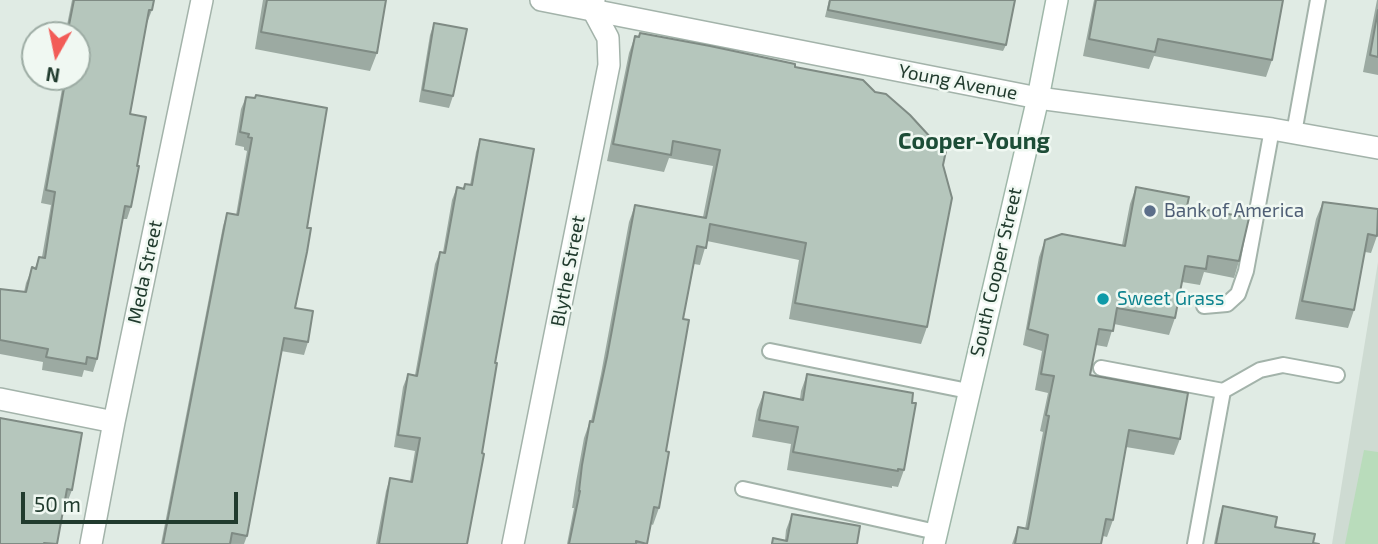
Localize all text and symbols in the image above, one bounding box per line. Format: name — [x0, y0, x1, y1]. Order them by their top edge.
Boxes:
north arrow — [21, 21, 91, 91]
street label: Young Avenue — [897, 59, 1019, 105]
text: N — [44, 63, 62, 88]
district label: Cooper-Young — [898, 127, 1050, 155]
street label: South Cooper Street — [965, 185, 1027, 359]
place label: Bank of America — [1164, 200, 1304, 222]
marker: Bank of America — [1142, 203, 1158, 219]
street label: Blythe Street — [546, 214, 590, 328]
street label: Meda Street — [123, 218, 167, 326]
place label: Sweet Grass — [1117, 288, 1224, 310]
marker: Sweet Grass — [1095, 291, 1111, 307]
scale bar — [24, 477, 242, 522]
text: 50 m — [34, 491, 81, 516]

